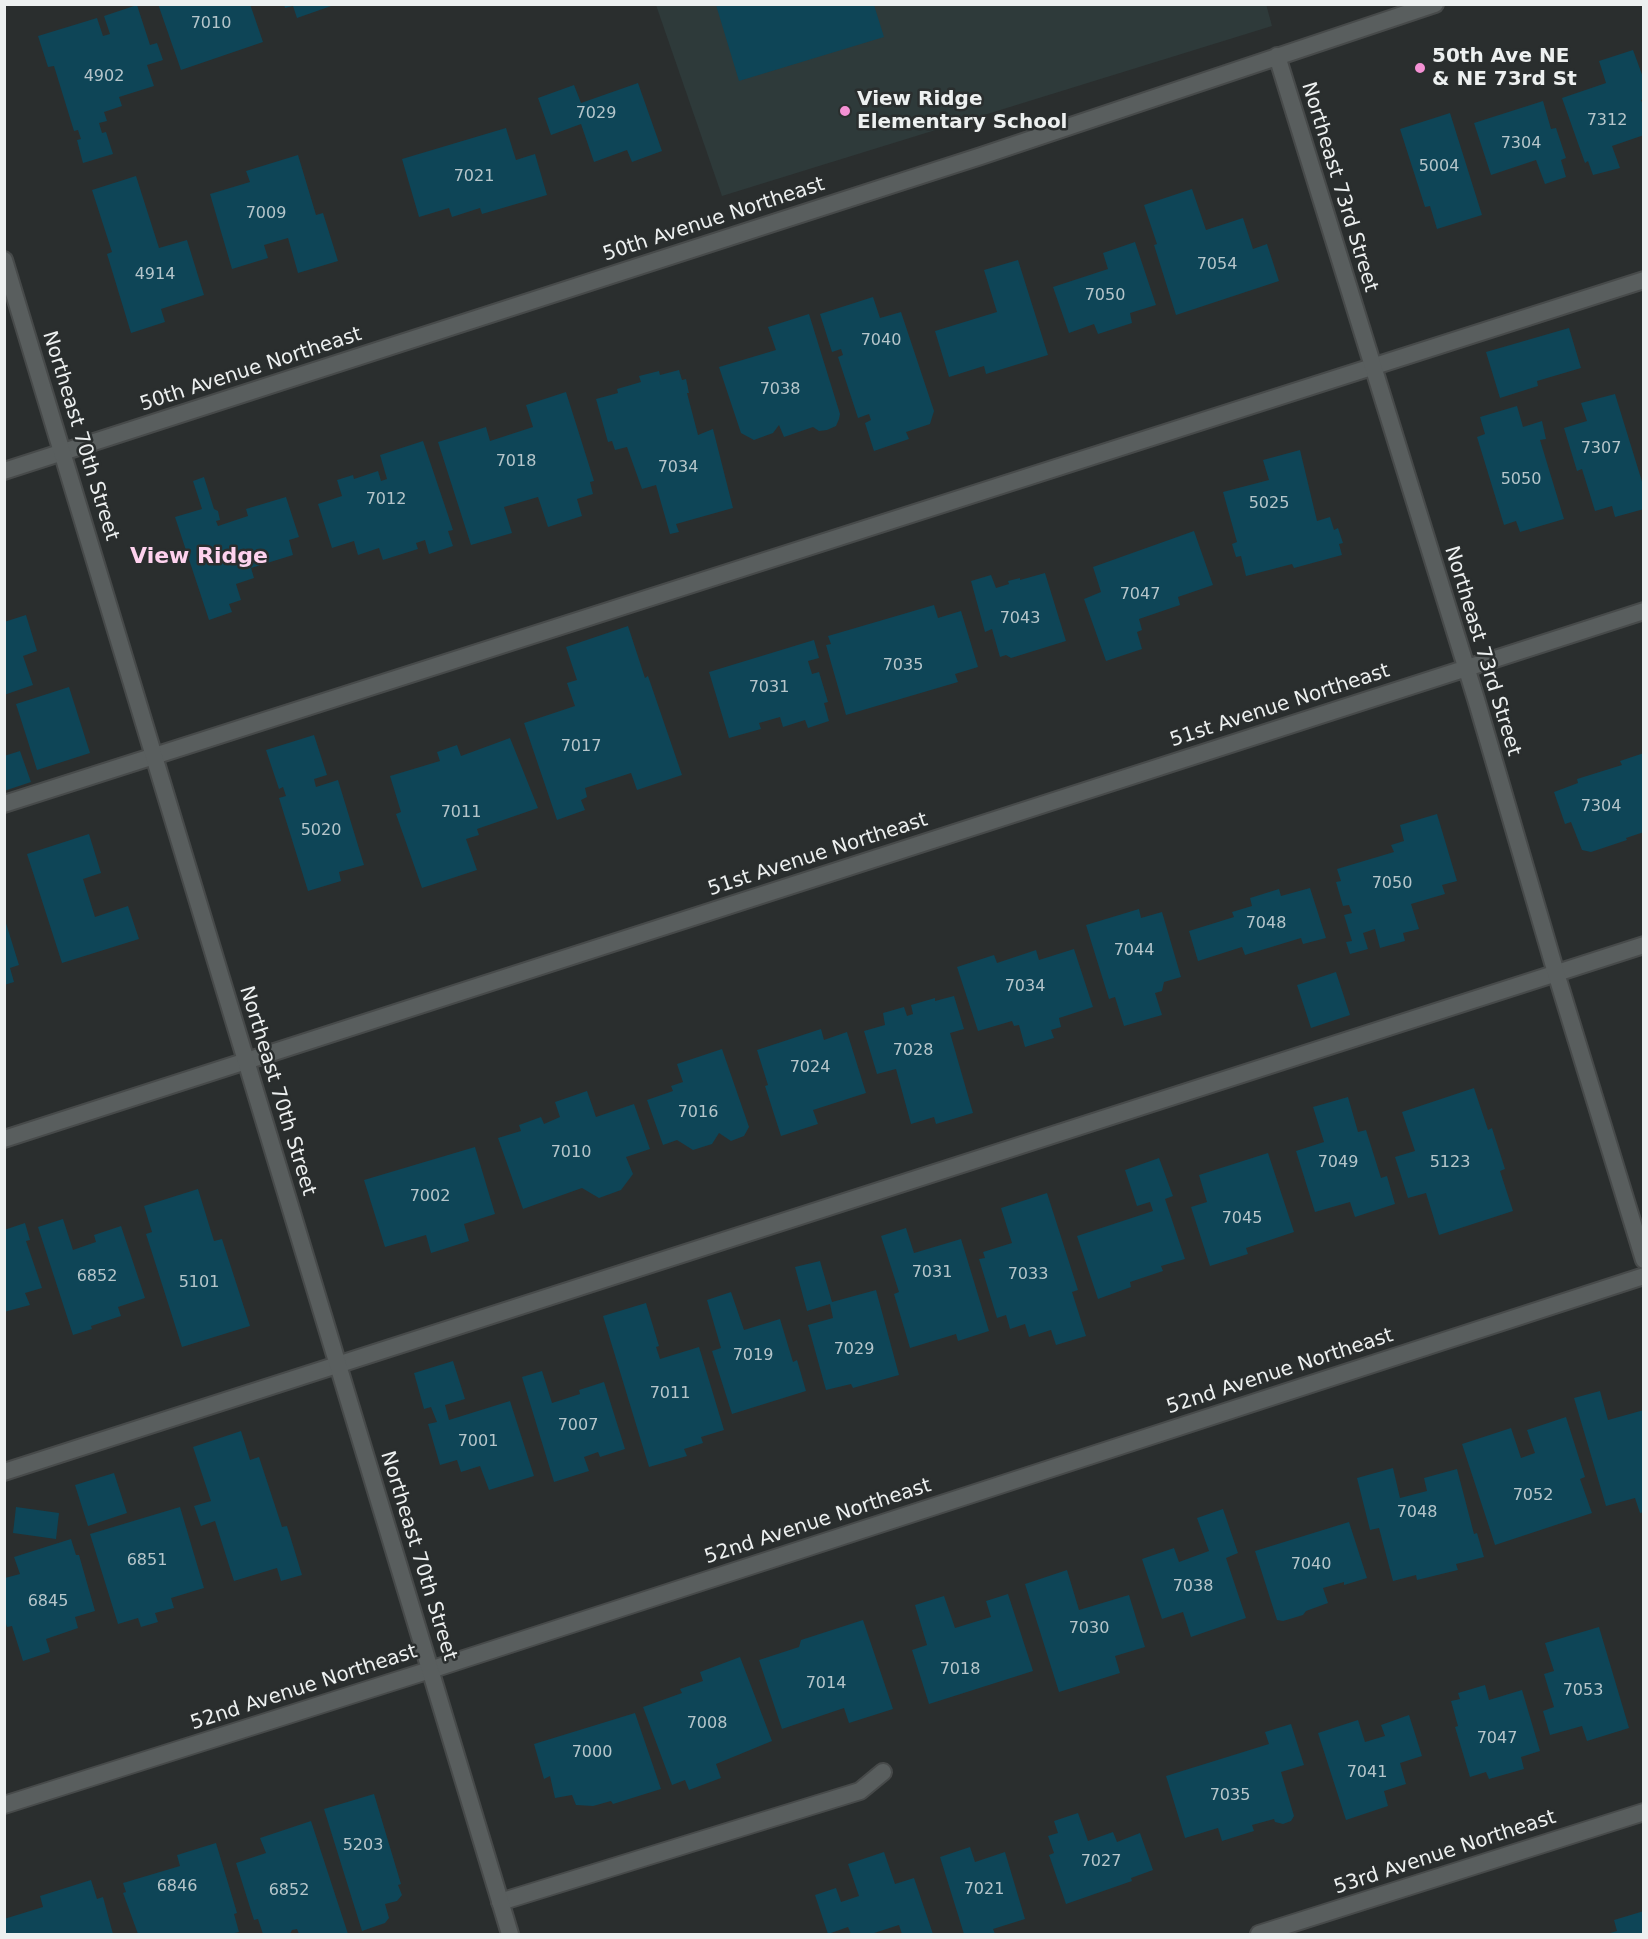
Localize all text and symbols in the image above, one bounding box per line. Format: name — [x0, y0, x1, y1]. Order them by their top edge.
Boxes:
house number: 7010 — [191, 14, 231, 34]
place label: 50th Ave NE & NE 73rd St — [1432, 45, 1577, 92]
marker: 50th Ave NE & NE 73rd St — [1413, 61, 1427, 75]
house number: 4902 — [84, 67, 124, 87]
street label: Northeast 73rd Street — [1296, 79, 1382, 295]
place label: View Ridge Elementary School — [857, 88, 1067, 135]
house number: 7029 — [576, 104, 616, 124]
marker: View Ridge Elementary School — [838, 104, 852, 118]
house number: 7312 — [1587, 111, 1627, 131]
house number: 7304 — [1501, 134, 1541, 154]
house number: 5004 — [1419, 157, 1459, 177]
house number: 7021 — [454, 167, 494, 187]
street label: 50th Avenue Northeast — [600, 173, 828, 267]
house number: 7009 — [246, 204, 286, 224]
house number: 7054 — [1197, 255, 1237, 275]
house number: 4914 — [135, 265, 175, 285]
house number: 7050 — [1085, 286, 1125, 306]
street label: 50th Avenue Northeast — [137, 323, 365, 417]
street label: Northeast 70th Street — [37, 328, 123, 544]
house number: 7040 — [861, 331, 901, 351]
house number: 7038 — [760, 380, 800, 400]
house number: 7307 — [1581, 439, 1621, 459]
house number: 7018 — [496, 452, 536, 472]
house number: 7034 — [658, 458, 698, 478]
house number: 5050 — [1501, 470, 1541, 490]
house number: 7012 — [366, 490, 406, 510]
house number: 5025 — [1249, 494, 1289, 514]
street label: Northeast 73rd Street — [1439, 543, 1525, 759]
district label: View Ridge — [130, 544, 268, 570]
house number: 7047 — [1120, 585, 1160, 605]
house number: 7043 — [1000, 609, 1040, 629]
house number: 7035 — [883, 656, 923, 676]
street label: 51st Avenue Northeast — [1167, 659, 1393, 753]
house number: 7031 — [749, 678, 789, 698]
house number: 7017 — [561, 737, 601, 757]
house number: 7304 — [1581, 797, 1621, 817]
house number: 7011 — [441, 803, 481, 823]
street label: 51st Avenue Northeast — [705, 808, 931, 902]
house number: 5020 — [301, 821, 341, 841]
house number: 7050 — [1372, 874, 1412, 894]
house number: 7048 — [1246, 914, 1286, 934]
house number: 7044 — [1114, 941, 1154, 961]
house number: 7034 — [1005, 977, 1045, 997]
street label: Northeast 70th Street — [234, 983, 320, 1199]
house number: 7028 — [893, 1041, 933, 1061]
house number: 7024 — [790, 1058, 830, 1078]
house number: 7016 — [678, 1103, 718, 1123]
house number: 7010 — [551, 1143, 591, 1163]
house number: 7049 — [1318, 1153, 1358, 1173]
house number: 5123 — [1430, 1153, 1470, 1173]
house number: 7002 — [410, 1187, 450, 1207]
house number: 7045 — [1222, 1209, 1262, 1229]
house number: 7031 — [912, 1263, 952, 1283]
house number: 7033 — [1008, 1265, 1048, 1285]
house number: 6852 — [77, 1267, 117, 1287]
house number: 5101 — [179, 1273, 219, 1293]
street label: 52nd Avenue Northeast — [1164, 1324, 1396, 1420]
house number: 7029 — [834, 1340, 874, 1360]
house number: 7019 — [733, 1346, 773, 1366]
house number: 7011 — [650, 1384, 690, 1404]
house number: 7007 — [558, 1416, 598, 1436]
house number: 7001 — [458, 1432, 498, 1452]
street label: Northeast 70th Street — [375, 1448, 461, 1664]
street label: 52nd Avenue Northeast — [702, 1474, 934, 1570]
house number: 7052 — [1513, 1486, 1553, 1506]
house number: 7048 — [1397, 1503, 1437, 1523]
house number: 6851 — [127, 1551, 167, 1571]
house number: 7040 — [1291, 1555, 1331, 1575]
house number: 7038 — [1173, 1577, 1213, 1597]
house number: 6845 — [28, 1592, 68, 1612]
house number: 7030 — [1069, 1619, 1109, 1639]
street label: 52nd Avenue Northeast — [188, 1640, 420, 1736]
house number: 7018 — [940, 1660, 980, 1680]
house number: 7014 — [806, 1674, 846, 1694]
house number: 7053 — [1563, 1681, 1603, 1701]
house number: 7008 — [687, 1714, 727, 1734]
house number: 7047 — [1477, 1729, 1517, 1749]
house number: 7000 — [572, 1743, 612, 1763]
house number: 7041 — [1347, 1763, 1387, 1783]
house number: 7035 — [1210, 1786, 1250, 1806]
street label: 53rd Avenue Northeast — [1331, 1806, 1559, 1900]
house number: 5203 — [343, 1836, 383, 1856]
house number: 7027 — [1081, 1852, 1121, 1872]
house number: 6846 — [157, 1877, 197, 1897]
house number: 7021 — [964, 1880, 1004, 1900]
house number: 6852 — [269, 1881, 309, 1901]

